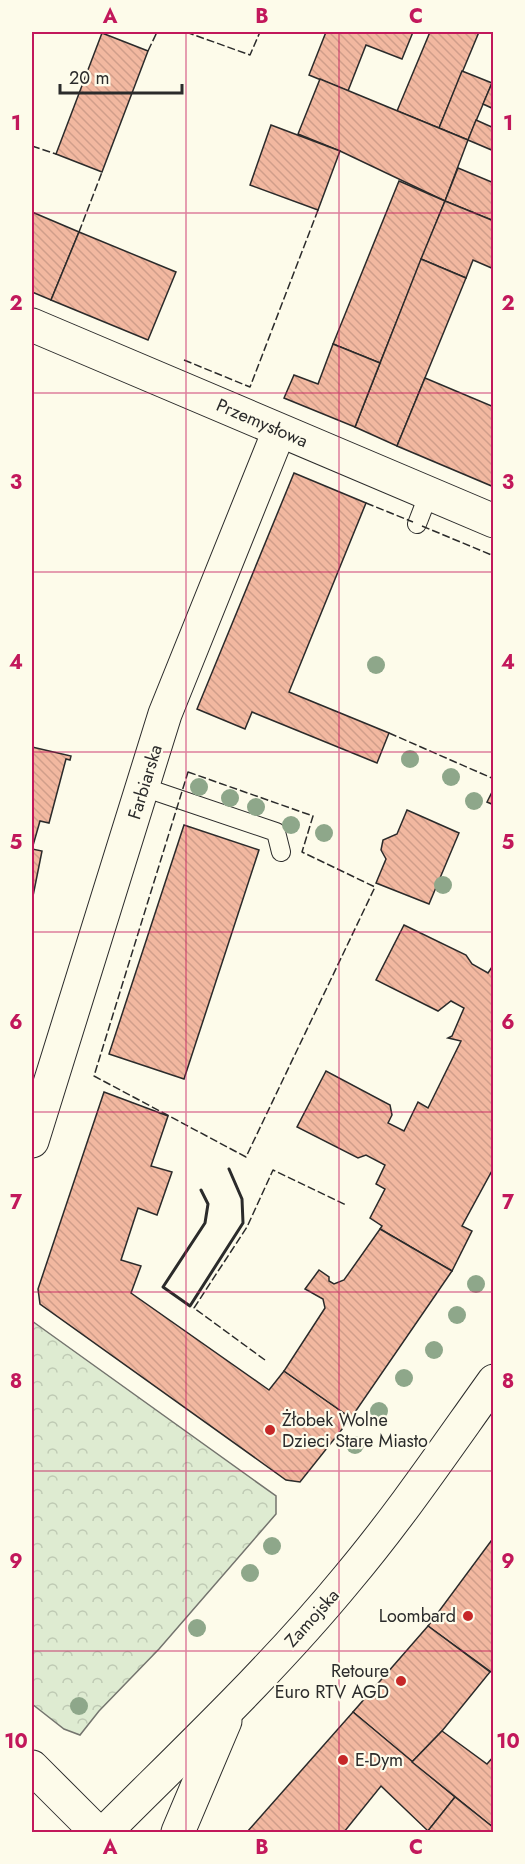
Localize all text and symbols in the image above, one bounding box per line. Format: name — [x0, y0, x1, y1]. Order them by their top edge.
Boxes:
text: A — [102, 2, 118, 31]
text: B — [255, 2, 269, 31]
text: C — [409, 2, 423, 31]
scale bar — [60, 57, 182, 95]
text: 20 m — [69, 65, 109, 91]
text: 1 — [11, 109, 21, 138]
text: 1 — [503, 109, 513, 138]
text: 2 — [9, 289, 23, 318]
text: 2 — [501, 289, 515, 318]
street label: Przemysłowa — [212, 392, 312, 454]
text: 3 — [10, 468, 22, 497]
text: 3 — [502, 468, 514, 497]
text: 4 — [9, 648, 23, 677]
text: 4 — [501, 648, 515, 677]
street label: Farbiarska — [121, 741, 169, 823]
text: 5 — [10, 828, 23, 857]
text: 5 — [502, 828, 515, 857]
text: 6 — [9, 1008, 23, 1037]
text: 6 — [501, 1008, 515, 1037]
text: 7 — [10, 1188, 23, 1217]
text: 7 — [502, 1188, 515, 1217]
text: 8 — [10, 1367, 22, 1396]
text: 8 — [502, 1367, 514, 1396]
place label: Żłobek Wolne Dzieci Stare Miasto — [282, 1407, 428, 1454]
marker: Żłobek Wolne Dzieci Stare Miasto — [263, 1423, 277, 1437]
text: 9 — [9, 1547, 23, 1576]
text: 9 — [501, 1547, 515, 1576]
street label: Zamojska — [279, 1583, 345, 1653]
place label: Loombard — [379, 1603, 456, 1629]
marker: Loombard — [461, 1609, 475, 1623]
place label: Retoure Euro RTV AGD — [275, 1658, 389, 1705]
marker: Retoure Euro RTV AGD — [394, 1674, 408, 1688]
text: 10 — [4, 1727, 28, 1756]
text: 10 — [496, 1727, 520, 1756]
place label: E-Dym — [355, 1747, 403, 1773]
marker: E-Dym — [336, 1753, 350, 1767]
text: A — [102, 1833, 118, 1862]
text: B — [255, 1833, 269, 1862]
text: C — [409, 1833, 423, 1862]

